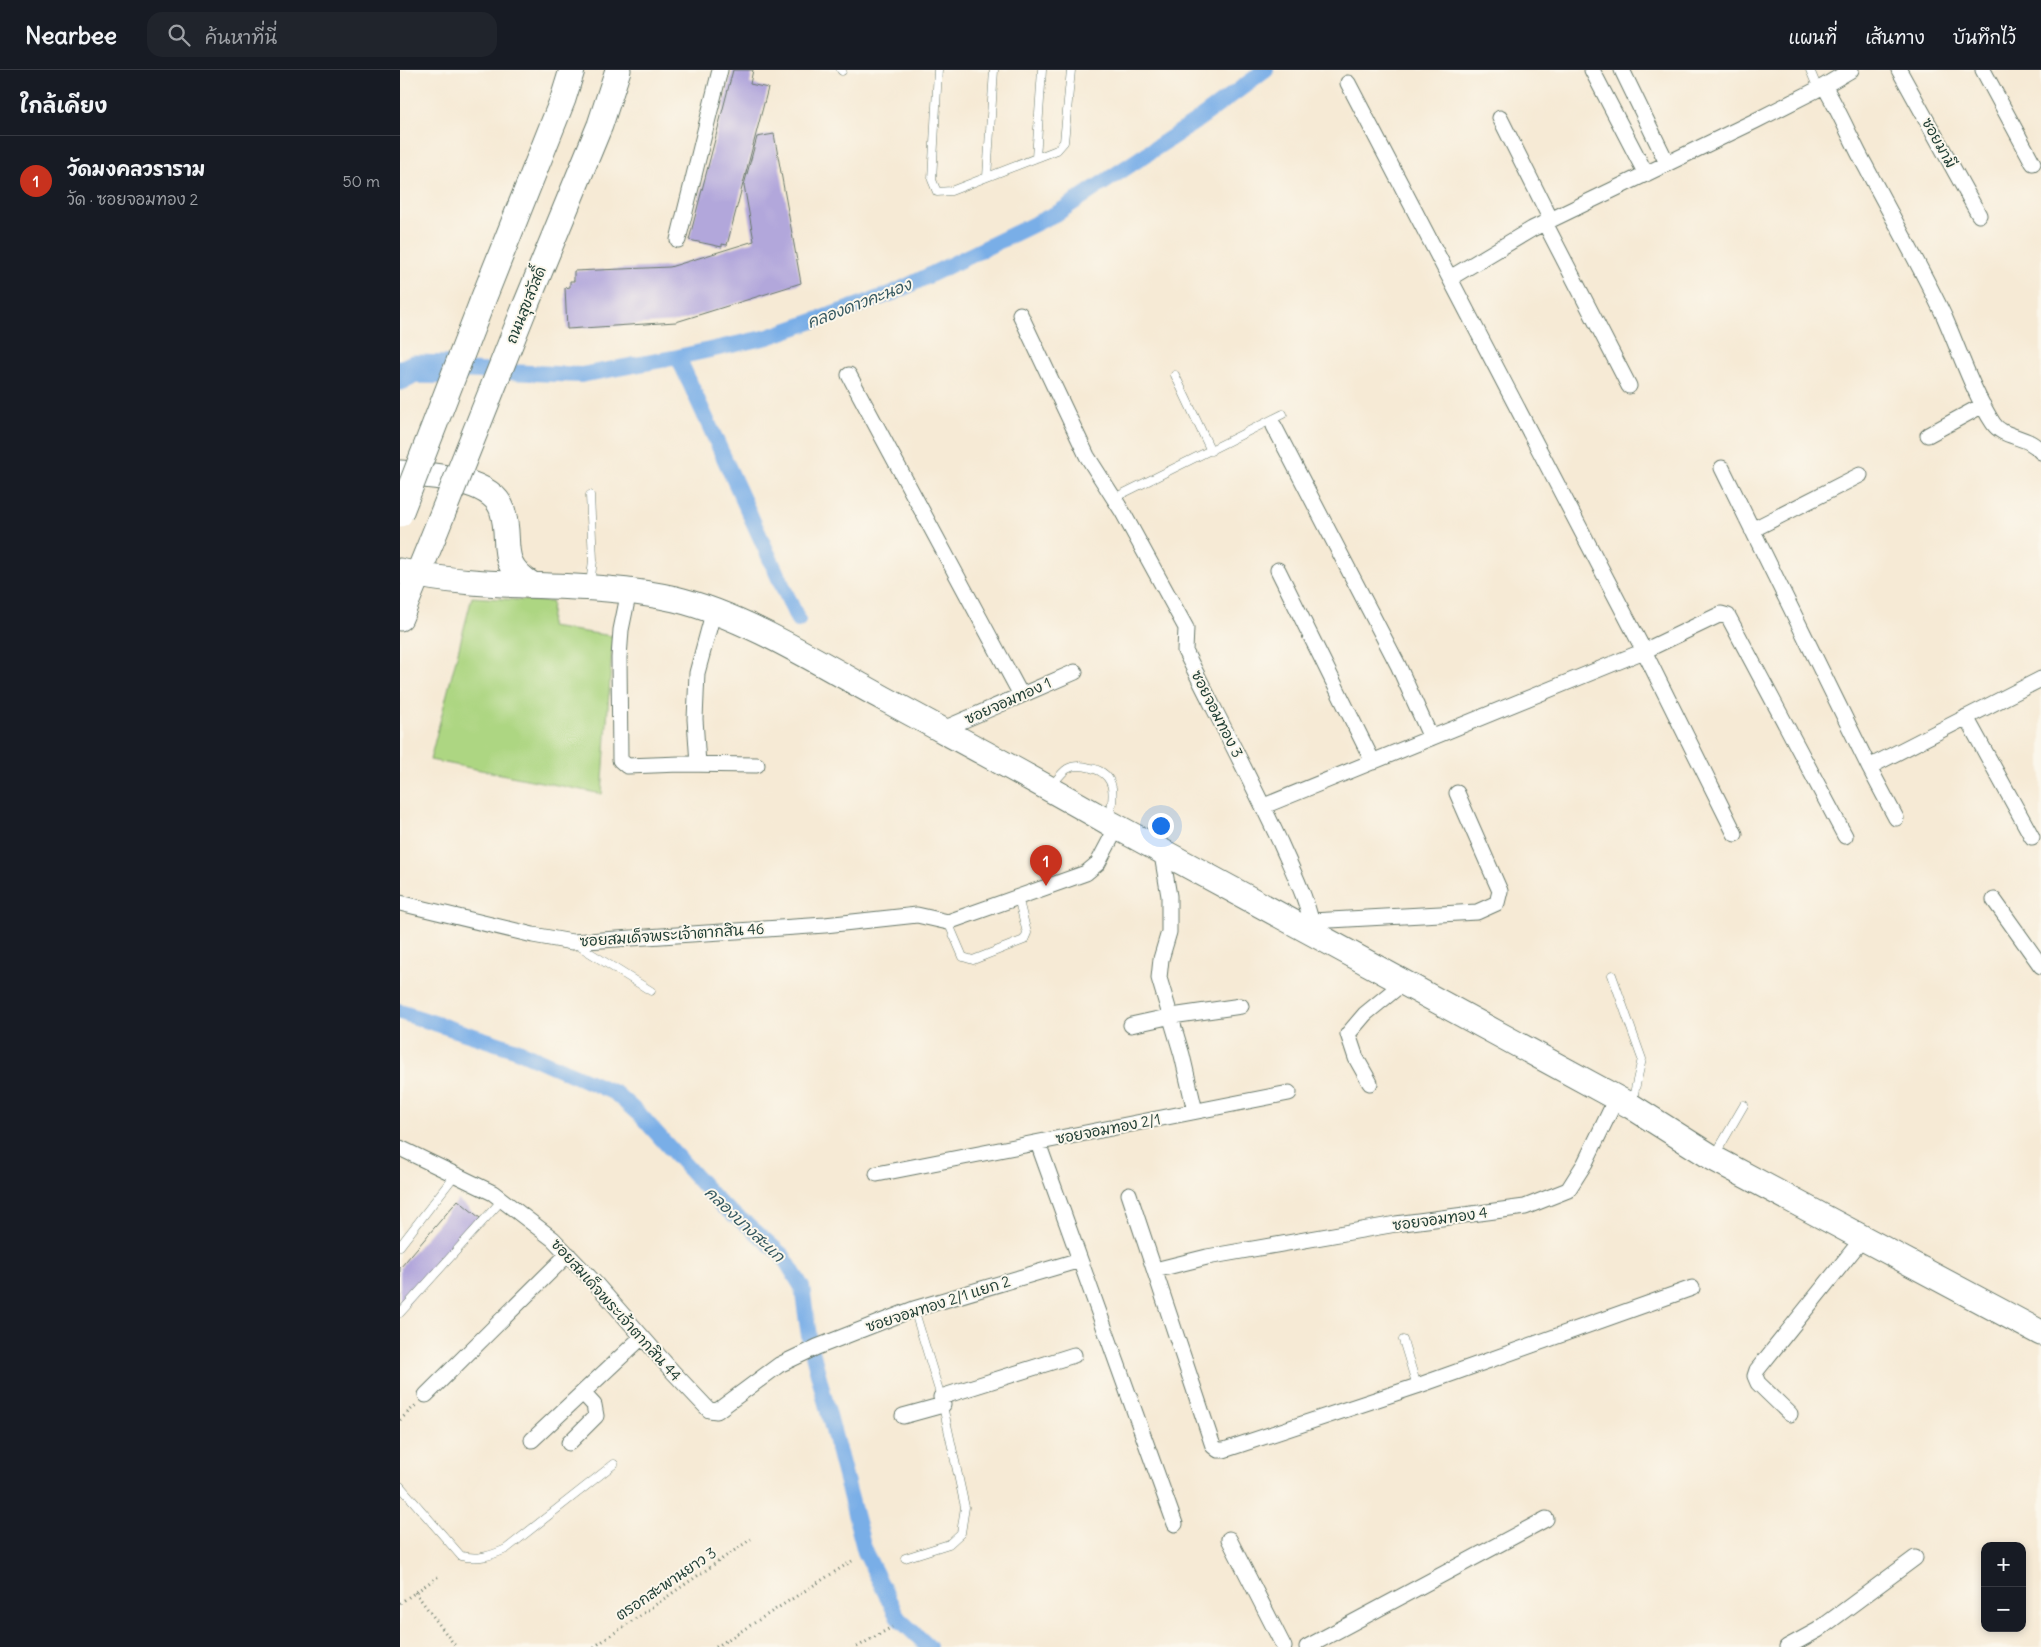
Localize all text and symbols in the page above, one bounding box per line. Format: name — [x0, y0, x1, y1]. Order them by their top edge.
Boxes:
search box — [147, 12, 497, 57]
text: Nearbee — [25, 20, 117, 50]
icon: search — [165, 21, 193, 49]
text: ค้นหาที่นี่ — [205, 25, 277, 49]
text: แผนที่ — [1789, 26, 1837, 49]
text: เส้นทาง — [1865, 26, 1925, 49]
text: บันทึกไว้ — [1953, 26, 2016, 49]
text: ใกล้เคียง — [20, 92, 107, 119]
street label: ซอยมามี — [1918, 114, 1961, 171]
text: วัดมงคลวราราม — [67, 157, 205, 181]
text: 1 — [33, 171, 39, 191]
text: 50 m — [342, 171, 380, 191]
text: วัด · ซอยจอมทอง 2 — [67, 189, 198, 209]
street label: ถนนสุขสวัสดิ์ — [497, 262, 552, 347]
water label: คลองดาวคะนอง — [804, 273, 915, 332]
street label: ซอยจอมทอง 3 — [1187, 667, 1248, 761]
street label: ซอยจอมทอง 1 — [962, 673, 1054, 728]
your location — [1148, 813, 1174, 839]
pin: 1 — [1030, 845, 1062, 886]
street label: ซอยสมเด็จพระเจ้าตากสิน 46 — [579, 919, 765, 950]
street label: ซอยจอมทอง 2/1 — [1054, 1109, 1162, 1148]
water label: คลองบางสะแก — [701, 1182, 789, 1266]
street label: ซอยจอมทอง 4 — [1391, 1202, 1489, 1235]
street label: ซอยสมเด็จพระเจ้าตากสิน 44 — [547, 1234, 686, 1385]
street label: ซอยจอมทอง 2/1 แยก 2 — [863, 1271, 1013, 1336]
map controls — [1981, 1542, 2026, 1632]
button: + — [1981, 1542, 2026, 1587]
street label: ตรอกสะพานยาว 3 — [612, 1543, 720, 1624]
button: − — [1981, 1587, 2026, 1632]

